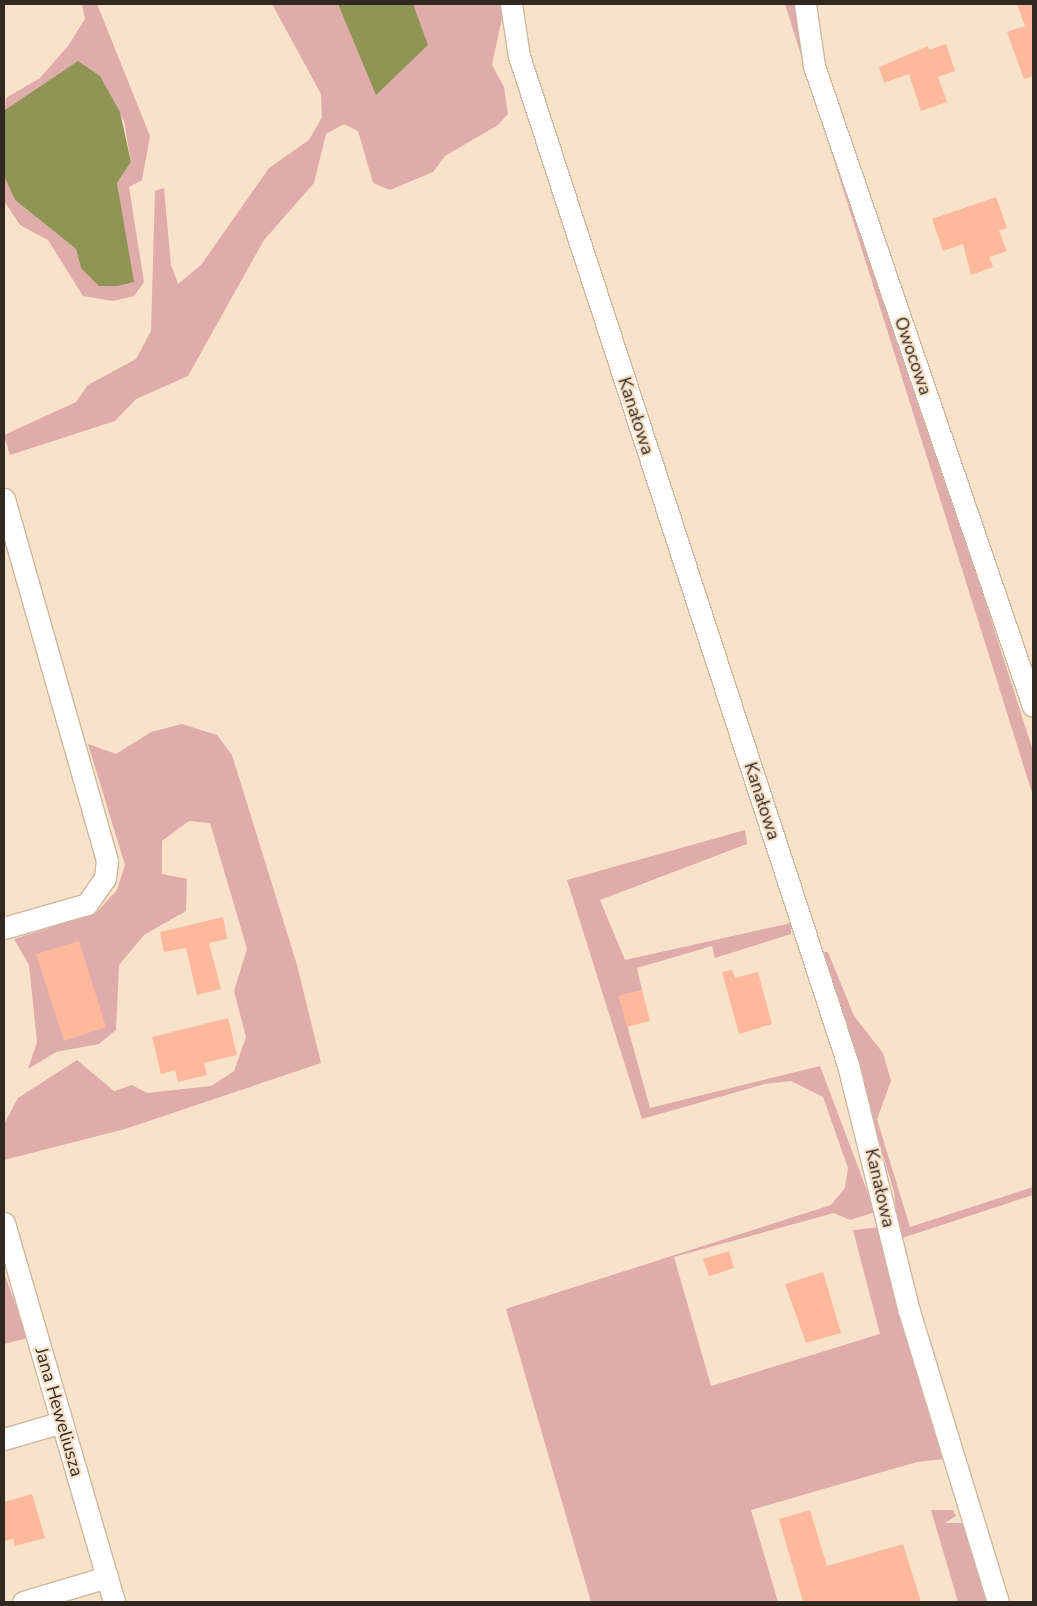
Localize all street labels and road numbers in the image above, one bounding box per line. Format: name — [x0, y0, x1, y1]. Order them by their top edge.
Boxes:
street label: Owocowa — [890, 314, 936, 398]
street label: Kanałowa — [613, 375, 659, 457]
street label: Kanałowa — [739, 760, 785, 842]
street label: Kanałowa — [860, 1147, 900, 1229]
street label: Jana Heweliusza — [30, 1345, 88, 1479]

